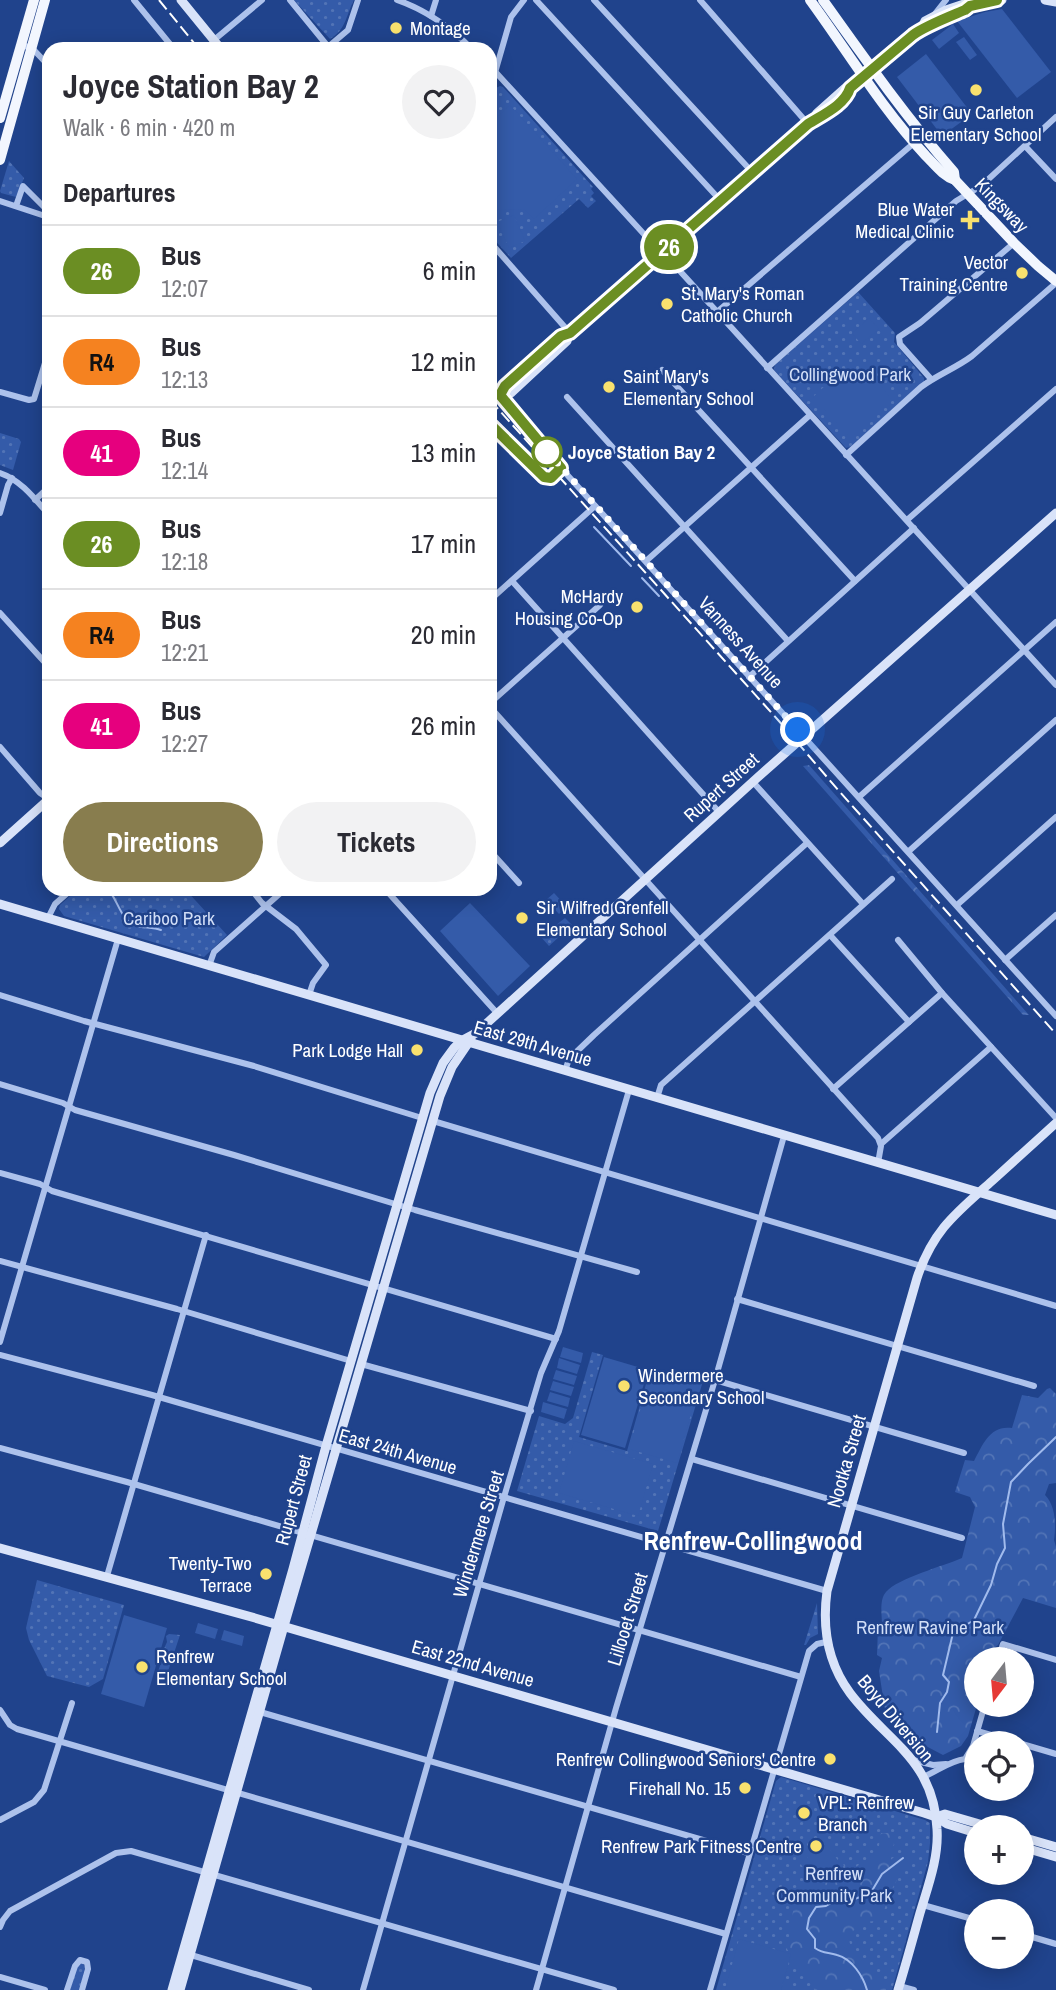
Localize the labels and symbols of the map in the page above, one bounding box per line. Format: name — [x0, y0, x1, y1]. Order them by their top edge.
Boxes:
place label: Montage — [410, 15, 471, 41]
marker: Montage — [388, 20, 404, 36]
marker: Sir Guy Carleton Elementary School — [968, 82, 984, 98]
place label: Sir Guy Carleton Elementary School — [911, 99, 1041, 147]
street label: Kingsway — [969, 172, 1035, 238]
place label: Blue Water Medical Clinic — [855, 196, 955, 244]
marker: Blue Water Medical Clinic — [960, 210, 980, 230]
line badge: 26 — [638, 224, 700, 270]
place label: Vector Training Centre — [899, 249, 1009, 297]
marker: Vector Training Centre — [1014, 265, 1030, 281]
place label: St. Mary's Roman Catholic Church — [681, 280, 804, 328]
marker: St. Mary's Roman Catholic Church — [659, 296, 675, 312]
park label: Collingwood Park — [789, 361, 911, 387]
place label: Saint Mary's Elementary School — [623, 363, 754, 411]
marker: Saint Mary's Elementary School — [601, 379, 617, 395]
marker: Joyce Station Bay 2 — [532, 437, 562, 467]
place label: Joyce Station Bay 2 — [568, 439, 716, 465]
place label: McHardy Housing Co-Op — [515, 583, 623, 631]
street label: Vanness Avenue — [693, 590, 789, 694]
marker: McHardy Housing Co-Op — [629, 599, 645, 615]
your location — [780, 712, 815, 747]
street label: Rupert Street — [678, 746, 765, 828]
place label: Sir Wilfred Grenfell Elementary School — [536, 894, 668, 942]
park label: Cariboo Park — [123, 905, 215, 931]
marker: Sir Wilfred Grenfell Elementary School — [514, 910, 530, 926]
street label: East 29th Avenue — [471, 1014, 595, 1072]
place label: Park Lodge Hall — [292, 1037, 403, 1063]
marker: Park Lodge Hall — [409, 1042, 425, 1058]
place label: Windermere Secondary School — [638, 1362, 764, 1410]
marker: Windermere Secondary School — [616, 1378, 632, 1394]
street label: Nootka Street — [820, 1411, 872, 1510]
street label: East 24th Avenue — [336, 1422, 460, 1480]
street label: Rupert Street — [268, 1451, 318, 1548]
street label: Windermere Street — [446, 1467, 510, 1601]
district label: Renfrew-Collingwood — [643, 1523, 863, 1558]
place label: Twenty-Two Terrace — [169, 1550, 252, 1598]
marker: Twenty-Two Terrace — [258, 1566, 274, 1582]
street label: Lillooet Street — [601, 1569, 654, 1669]
park label: Renfrew Ravine Park — [856, 1614, 1004, 1640]
street label: East 22nd Avenue — [409, 1633, 537, 1693]
place label: Renfrew Elementary School — [156, 1643, 287, 1691]
north arrow — [964, 1647, 1034, 1717]
marker: Renfrew Elementary School — [134, 1659, 150, 1675]
street label: Boyd Diversion — [852, 1669, 940, 1767]
place label: Renfrew Collingwood Seniors' Centre — [556, 1746, 816, 1772]
marker: Renfrew Collingwood Seniors' Centre — [822, 1751, 838, 1767]
place label: Firehall No. 15 — [629, 1775, 731, 1801]
marker: Firehall No. 15 — [737, 1780, 753, 1796]
place label: VPL: Renfrew Branch — [818, 1789, 915, 1837]
marker: VPL: Renfrew Branch — [796, 1805, 812, 1821]
place label: Renfrew Park Fitness Centre — [601, 1833, 802, 1859]
marker: Renfrew Park Fitness Centre — [808, 1838, 824, 1854]
park label: Renfrew Community Park — [776, 1860, 892, 1908]

